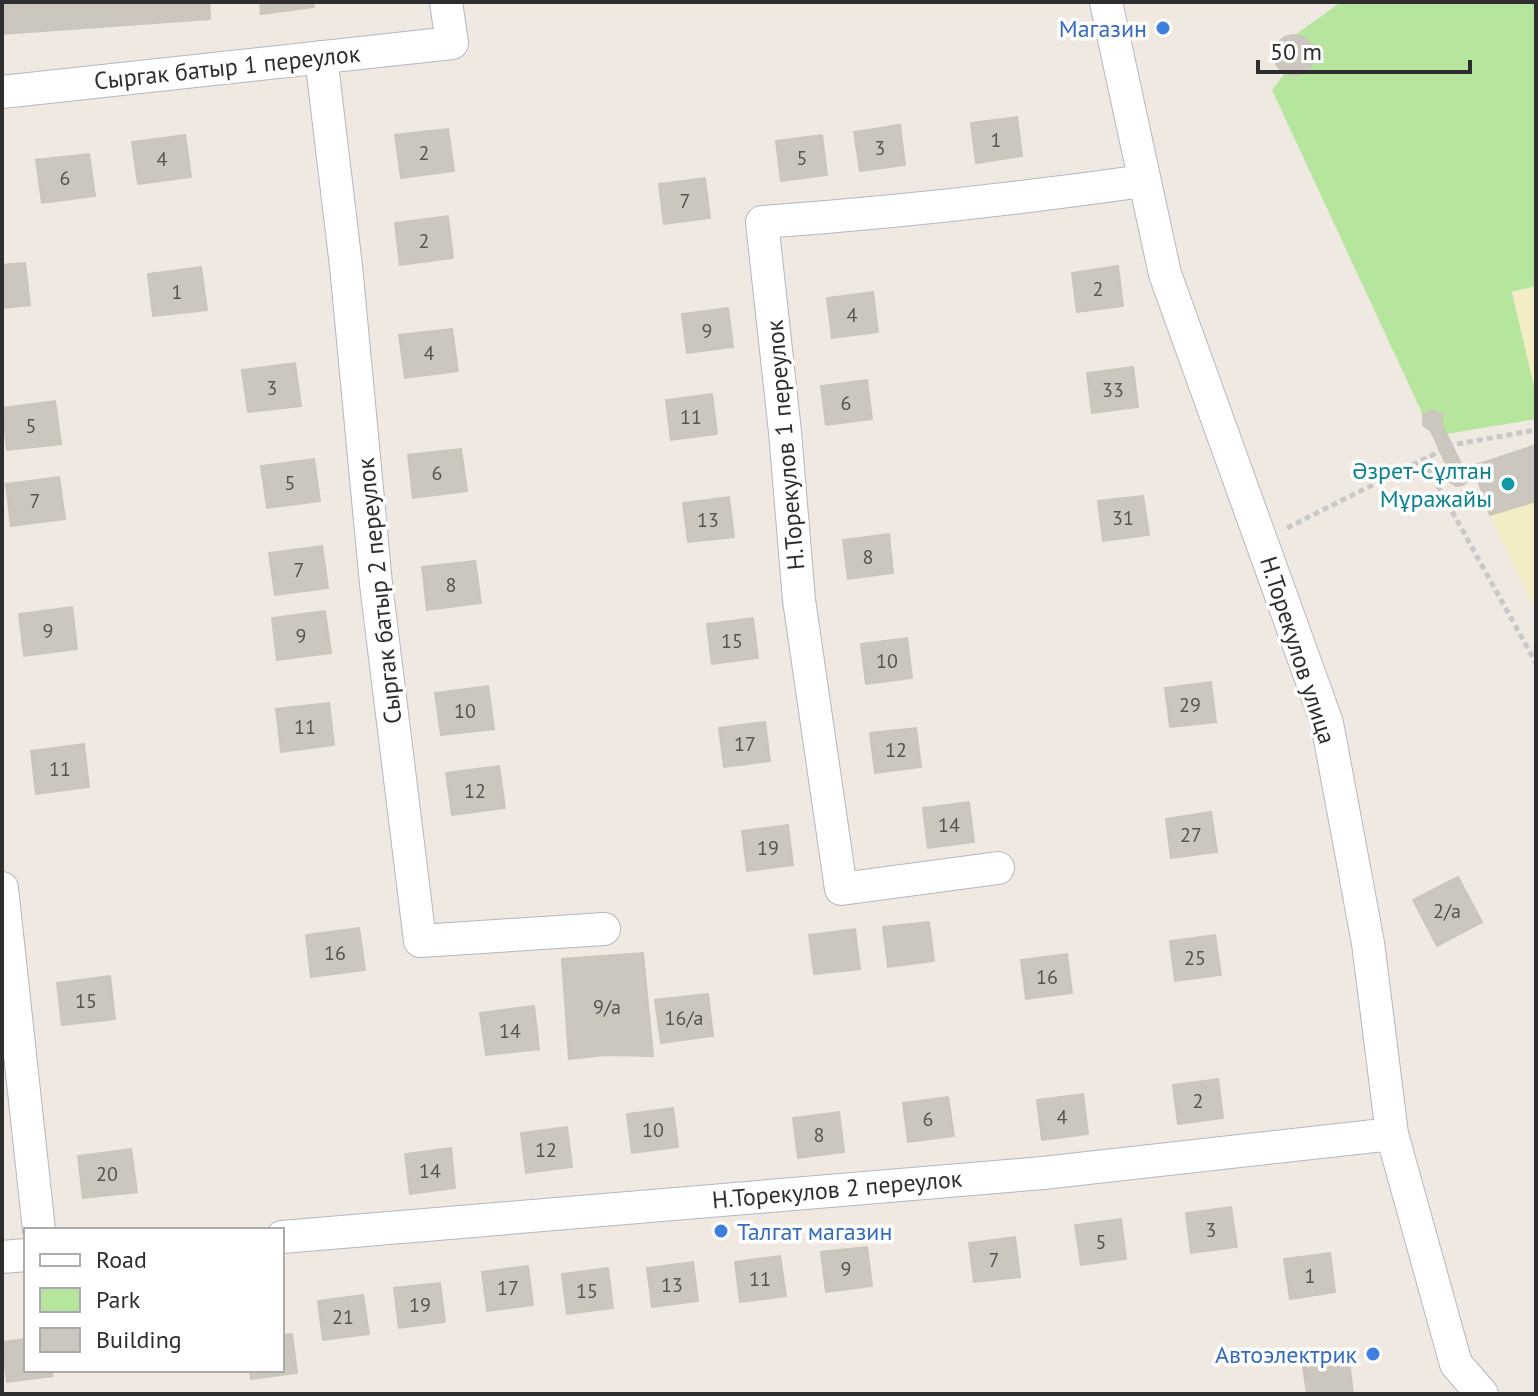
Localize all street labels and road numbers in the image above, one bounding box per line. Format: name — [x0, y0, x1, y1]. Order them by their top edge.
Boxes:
street label: Сыргак батыр 1 переулок — [92, 38, 362, 96]
street label: Н.Торекулов 1 переулок — [759, 318, 811, 571]
street label: Сыргак батыр 2 переулок — [350, 456, 408, 726]
street label: Н.Торекулов улица — [1253, 552, 1343, 748]
street label: Н.Торекулов 2 переулок — [711, 1163, 964, 1215]

